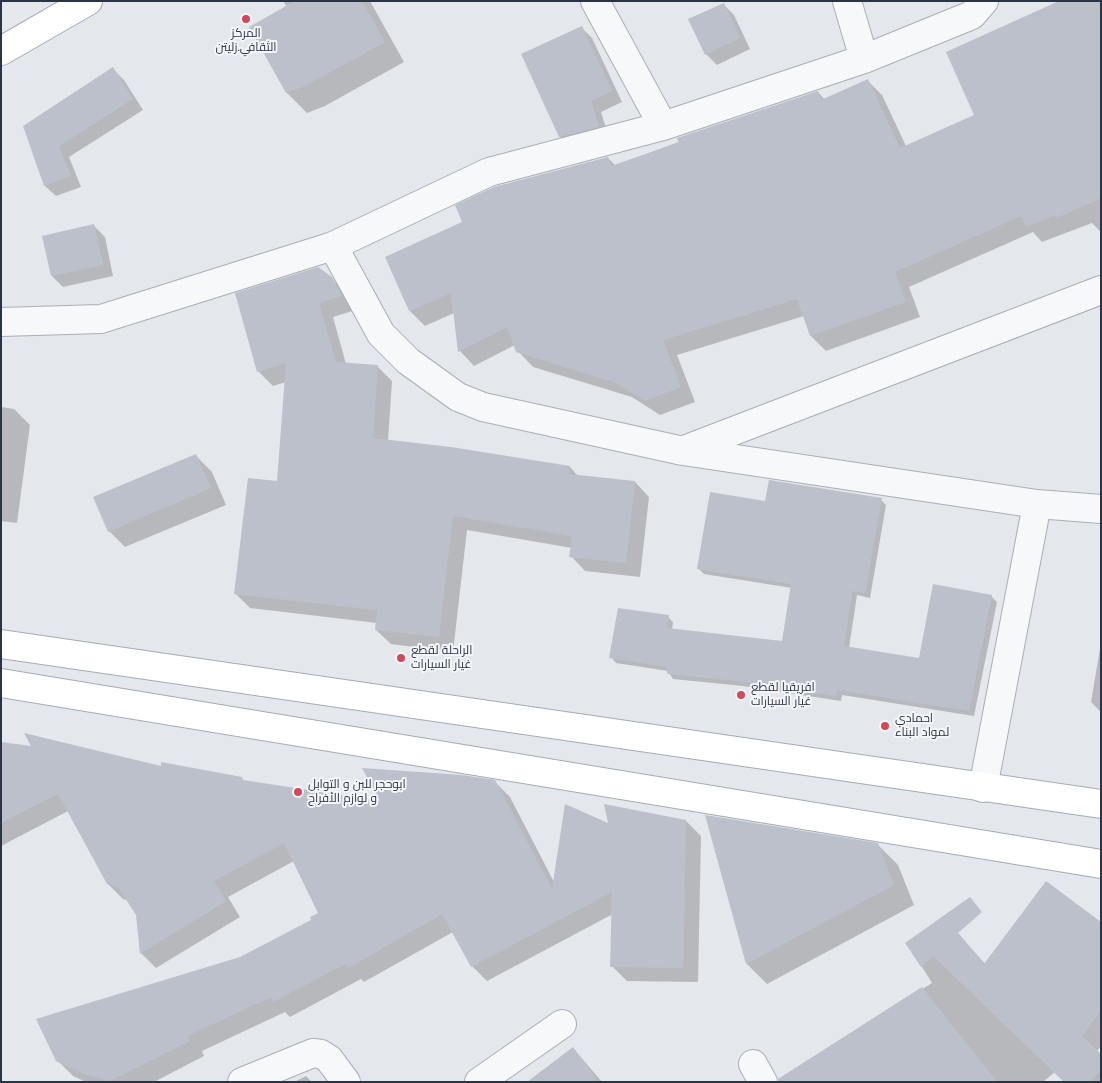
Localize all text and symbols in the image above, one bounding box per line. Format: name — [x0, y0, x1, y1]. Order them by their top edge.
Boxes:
marker: المركز الثقافي.زليتن — [240, 13, 252, 25]
place label: المركز الثقافي.زليتن — [215, 27, 277, 55]
place label: الراحلة لقطع غيار السيارات — [411, 644, 472, 672]
marker: الراحلة لقطع غيار السيارات — [395, 652, 407, 664]
place label: افريقيا لقطع غيار السيارات — [751, 681, 815, 709]
marker: افريقيا لقطع غيار السيارات — [735, 689, 747, 701]
place label: احمادي لمواد البناء — [895, 712, 949, 740]
marker: احمادي لمواد البناء — [879, 720, 891, 732]
place label: ابوحجر للبن و التوابل و لوازم الأفراح — [308, 778, 406, 806]
marker: ابوحجر للبن و التوابل و لوازم الأفراح — [292, 786, 304, 798]

